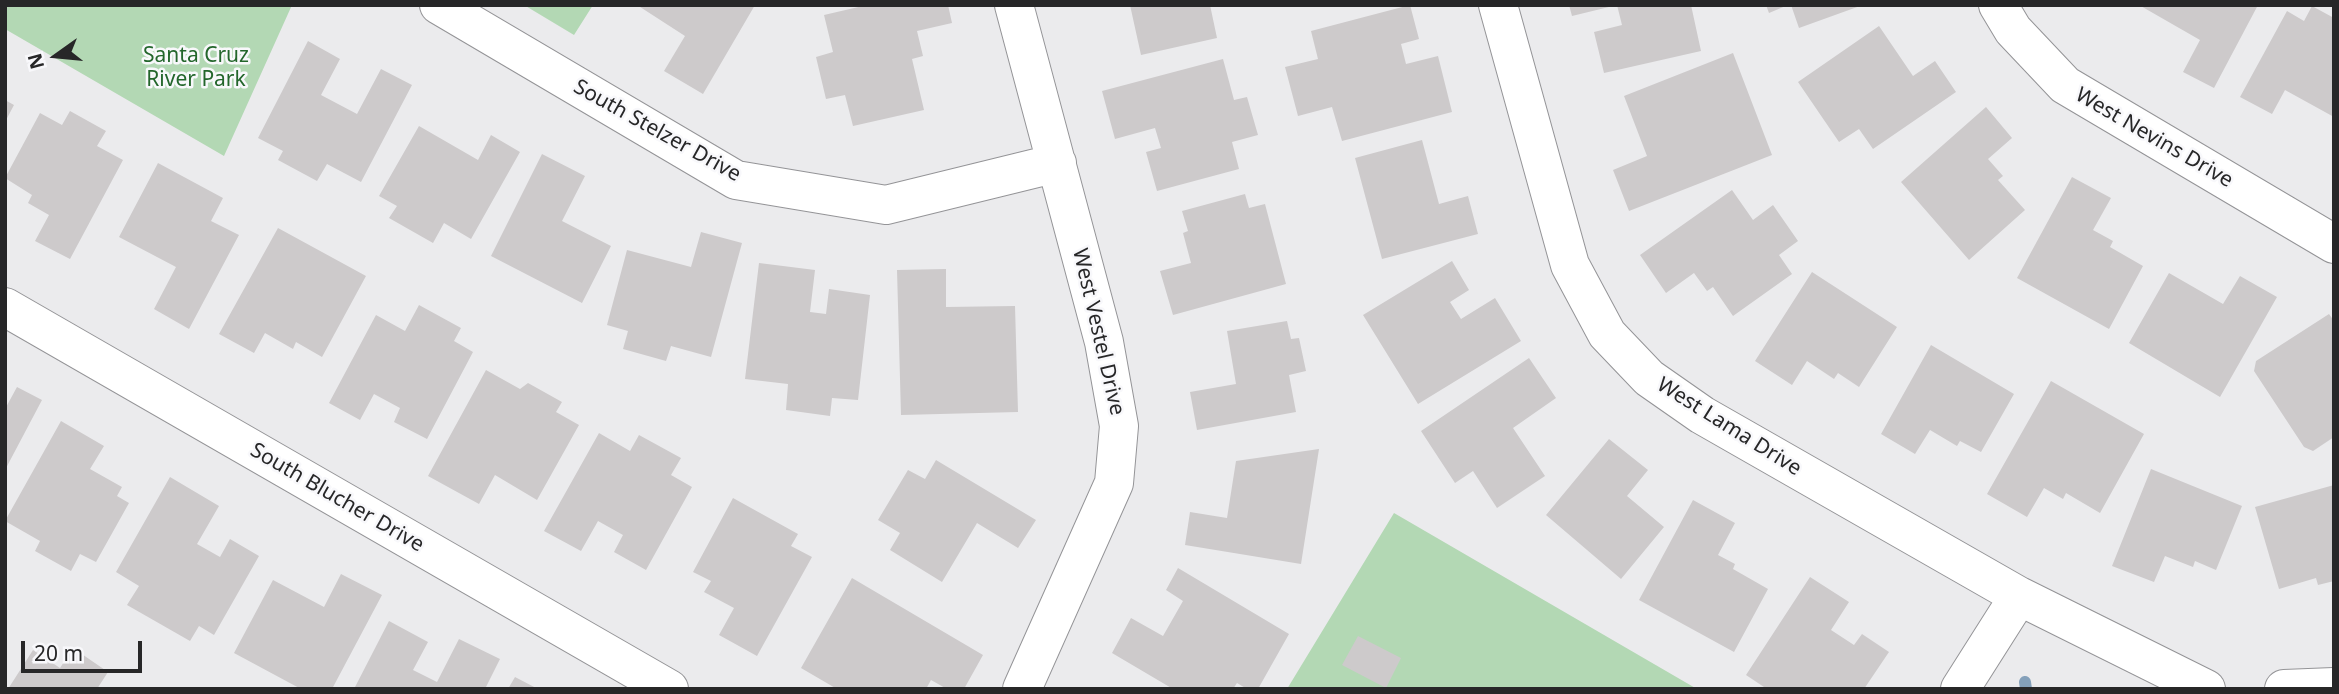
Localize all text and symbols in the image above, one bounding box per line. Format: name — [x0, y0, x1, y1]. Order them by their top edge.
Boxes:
north arrow — [21, 21, 91, 91]
park label: Santa Cruz River Park — [143, 43, 249, 93]
text: N — [21, 51, 50, 72]
street label: South Stelzer Drive — [569, 75, 745, 187]
street label: West Nevins Drive — [2071, 83, 2237, 193]
street label: West Vestel Drive — [1067, 246, 1129, 418]
street label: West Lama Drive — [1652, 372, 1806, 482]
street label: South Blucher Drive — [246, 438, 428, 558]
scale bar — [24, 628, 145, 672]
text: 20 m — [34, 639, 83, 667]

